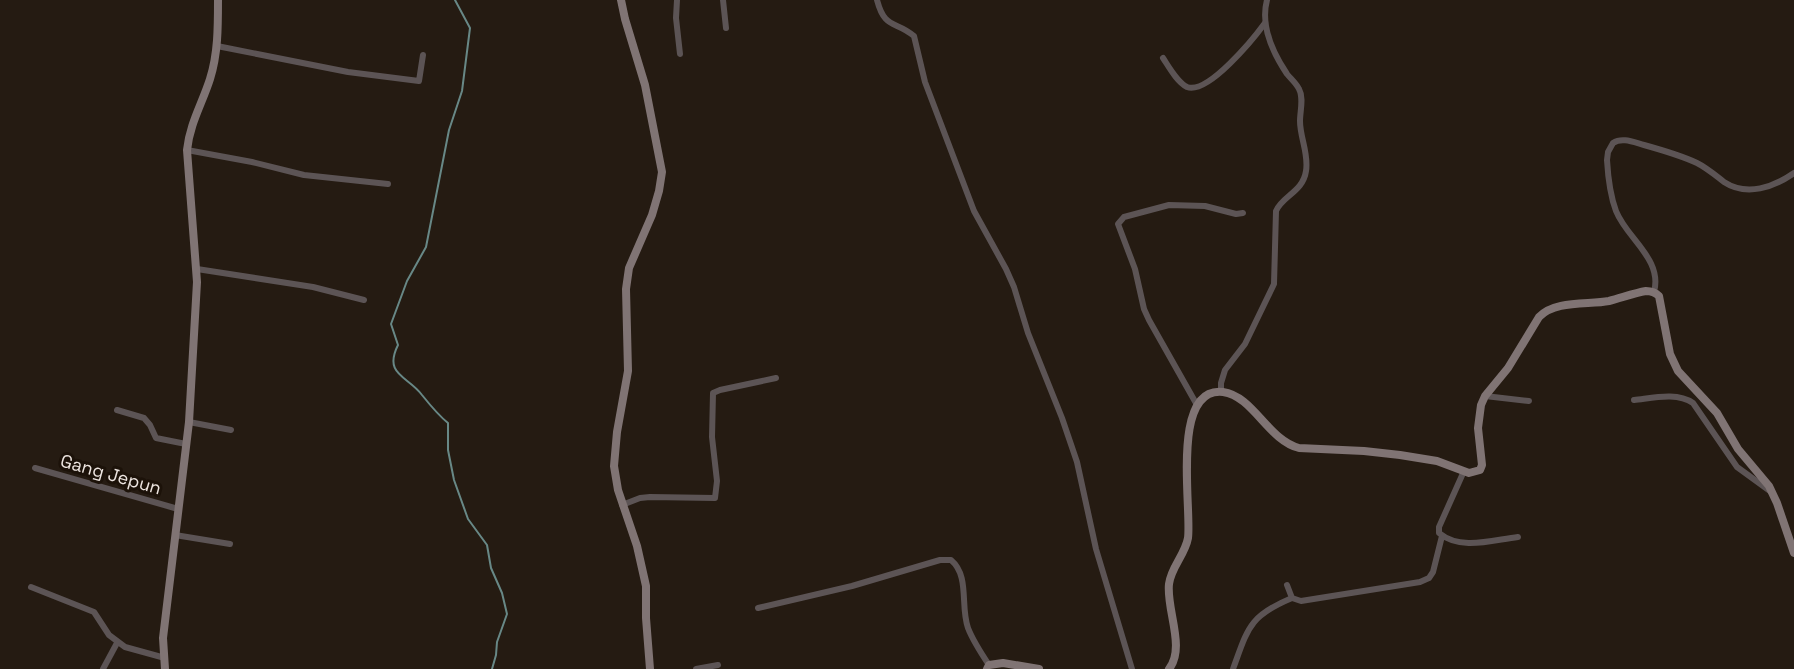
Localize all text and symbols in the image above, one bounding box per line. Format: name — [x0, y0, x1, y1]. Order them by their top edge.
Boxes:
street label: Gang Jepun — [58, 449, 164, 499]

